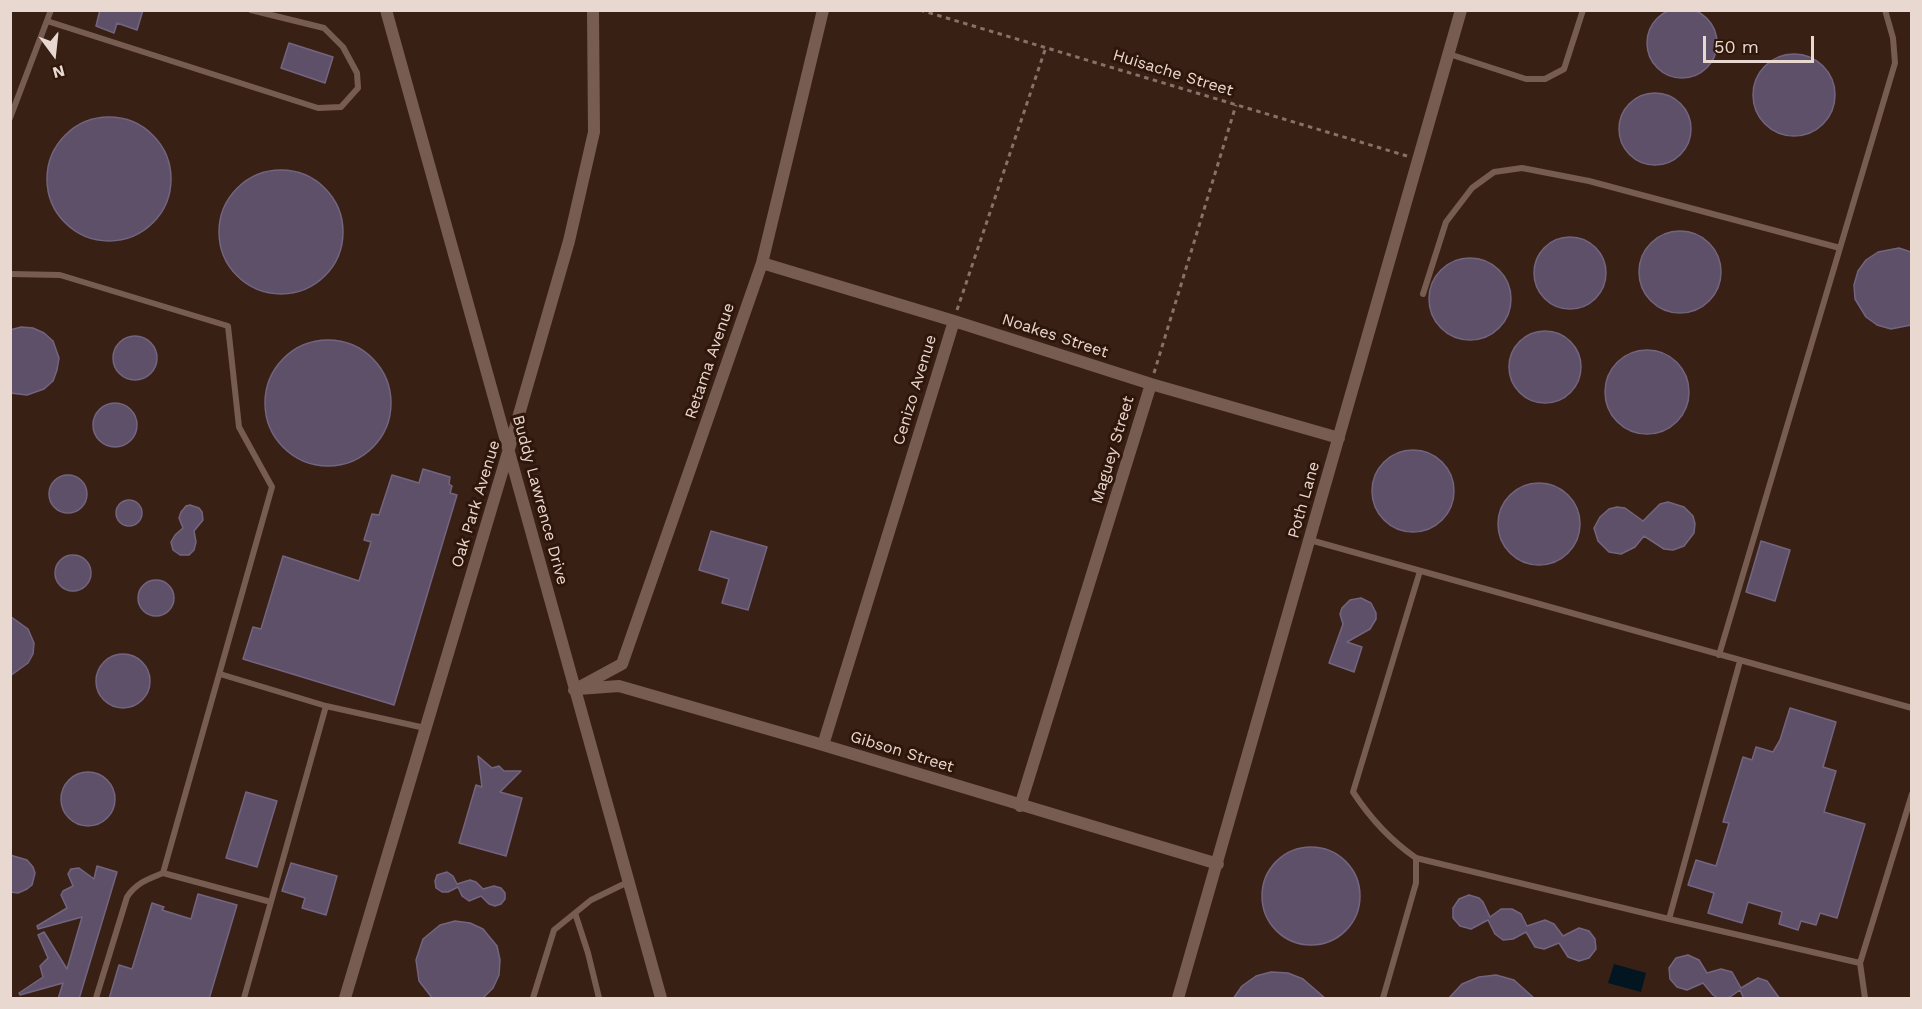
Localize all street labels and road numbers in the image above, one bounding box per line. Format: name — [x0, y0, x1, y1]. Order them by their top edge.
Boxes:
street label: Huisache Street — [1110, 46, 1236, 100]
street label: Retama Avenue — [681, 300, 739, 422]
street label: Noakes Street — [1000, 310, 1110, 362]
street label: Cenizo Avenue — [889, 332, 941, 448]
street label: Maguey Street — [1087, 394, 1139, 506]
street label: Buddy Lawrence Drive — [508, 413, 572, 587]
street label: Oak Park Avenue — [448, 438, 504, 570]
street label: Poth Lane — [1284, 459, 1324, 541]
street label: Gibson Street — [848, 727, 956, 777]

